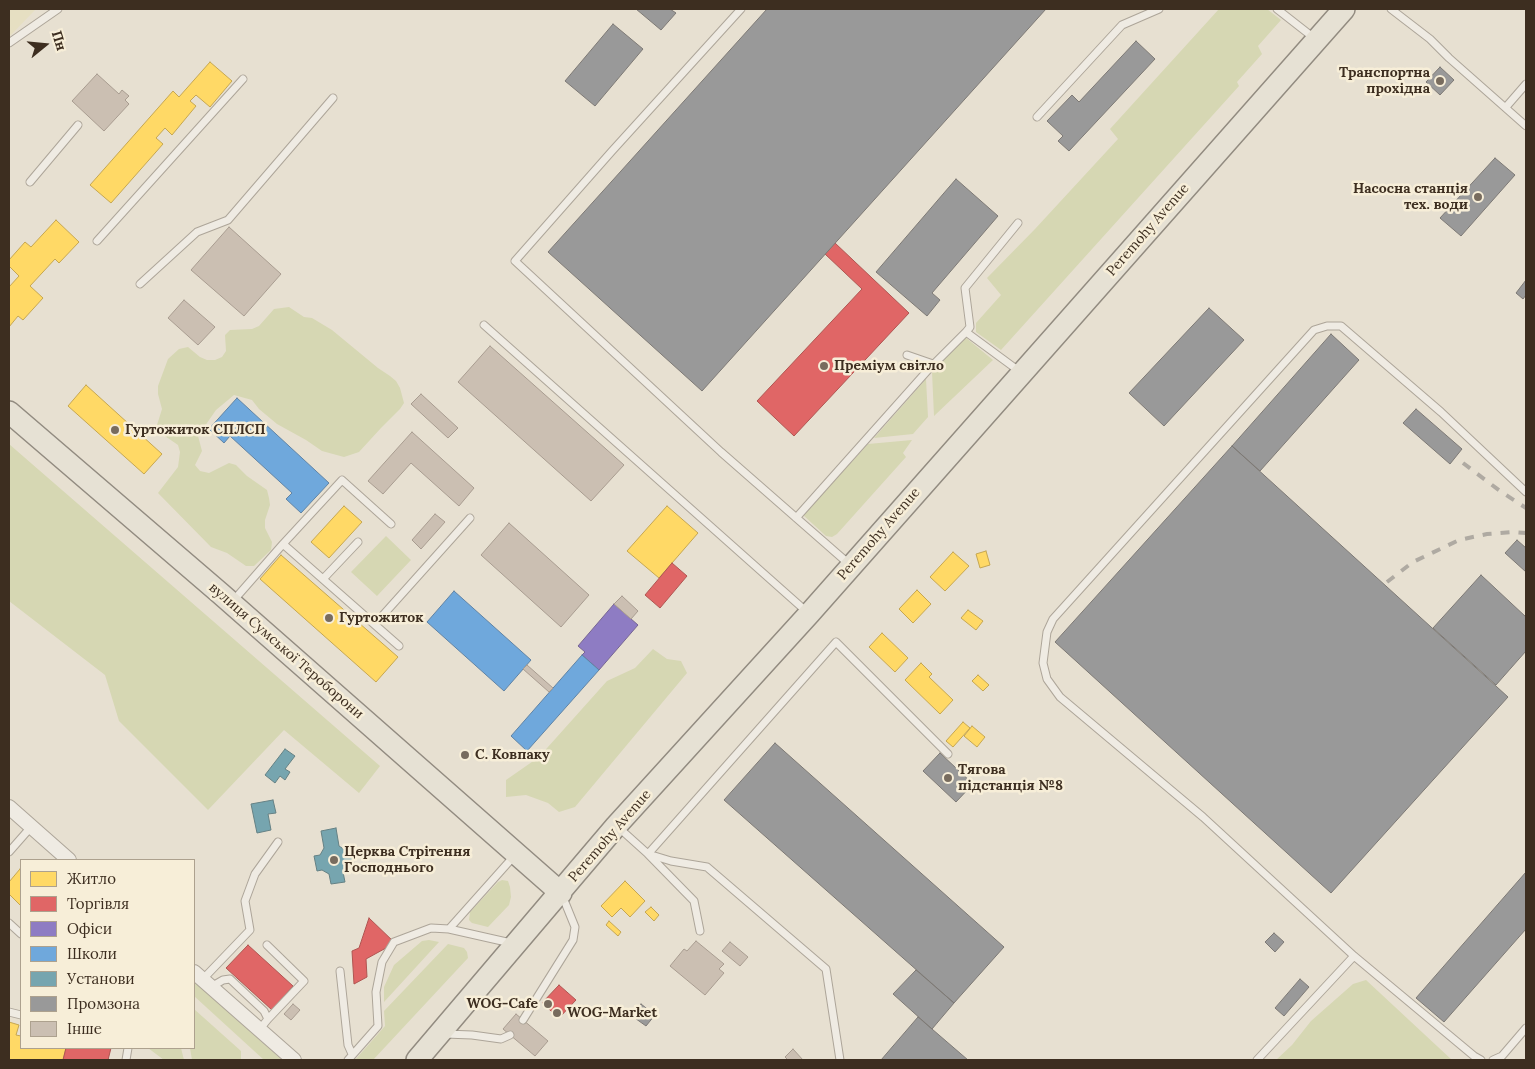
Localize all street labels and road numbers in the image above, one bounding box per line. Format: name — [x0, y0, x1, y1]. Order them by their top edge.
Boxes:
street label: Peremohy Avenue — [1103, 180, 1193, 280]
street label: Peremohy Avenue — [834, 484, 924, 584]
street label: вулиця Сумської Тероборони — [205, 579, 367, 723]
street label: Peremohy Avenue — [565, 786, 655, 886]

